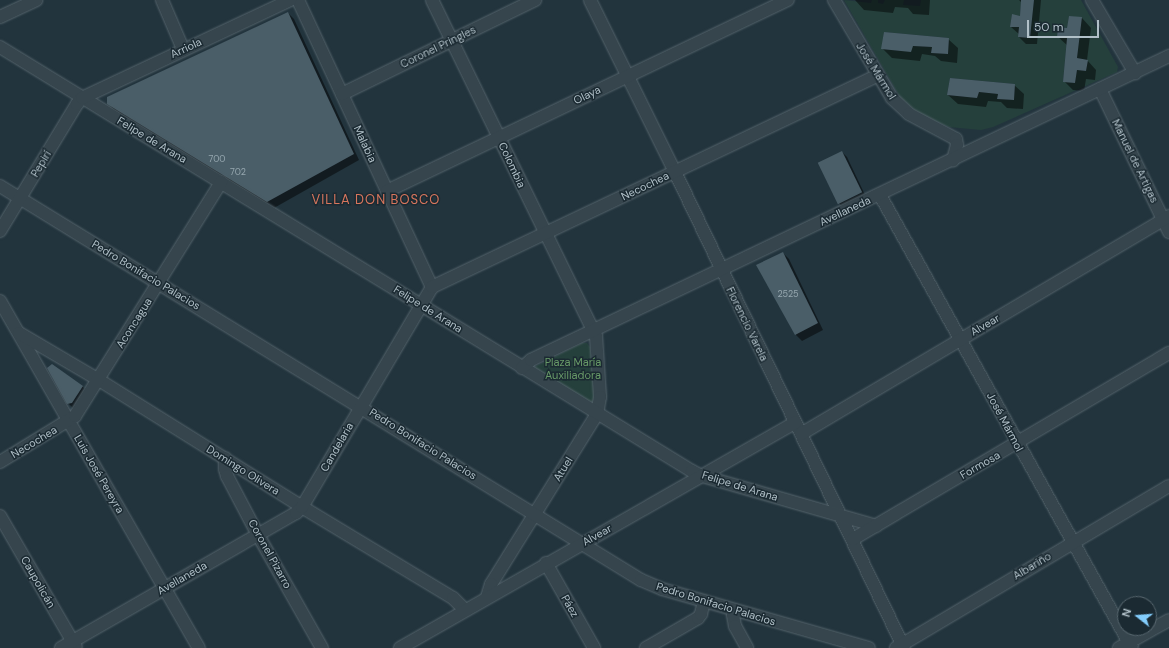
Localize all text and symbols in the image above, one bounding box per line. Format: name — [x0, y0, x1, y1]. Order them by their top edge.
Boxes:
scale bar — [1029, 12, 1101, 38]
text: 50 m — [1034, 19, 1063, 35]
street label: Coronel Pringles — [398, 23, 478, 71]
street label: Arriola — [168, 35, 204, 61]
street label: José Mármol — [853, 40, 899, 102]
street label: Olaya — [571, 83, 603, 107]
street label: Felipe de Arana — [115, 114, 189, 166]
street label: Manuel de Artigas — [1109, 117, 1161, 205]
street label: Malabia — [351, 123, 379, 165]
street label: Colombia — [496, 140, 528, 190]
street label: Pepirí — [28, 148, 54, 180]
house number: 700 — [209, 154, 225, 164]
house number: 702 — [230, 167, 246, 177]
street label: Necochea — [619, 169, 671, 203]
district label: VILLA DON BOSCO — [312, 192, 440, 208]
street label: Avellaneda — [817, 193, 873, 229]
street label: Pedro Bonifacio Palacios — [89, 237, 203, 313]
street label: Felipe de Arana — [391, 283, 465, 335]
street label: Florencio Varela — [723, 285, 771, 363]
house number: 2525 — [777, 289, 799, 299]
street label: Aconcagua — [113, 295, 155, 351]
street label: Alvear — [968, 311, 1002, 339]
park label: Plaza María Auxiliadora — [545, 356, 601, 382]
street label: José Mármol — [984, 390, 1026, 454]
street label: Pedro Bonifacio Palacios — [367, 406, 479, 482]
street label: Candelaria — [318, 420, 356, 474]
street label: Necochea — [9, 423, 59, 461]
street label: Luis José Pereyra — [71, 432, 127, 516]
street label: Domingo Olivera — [204, 442, 282, 498]
street label: Formosa — [958, 448, 1002, 482]
street label: Atuel — [550, 454, 576, 484]
street label: Felipe de Arana — [700, 468, 780, 504]
street label: Coronel Pizarro — [246, 517, 294, 591]
street label: Alvear — [580, 522, 614, 548]
street label: Albariño — [1011, 549, 1053, 583]
street label: Caupolicán — [18, 554, 58, 610]
street label: Avellaneda — [155, 559, 209, 597]
street label: Pedro Bonifacio Palacios — [655, 580, 777, 628]
street label: Páez — [559, 593, 581, 619]
north arrow — [1117, 596, 1157, 636]
text: N — [1119, 607, 1134, 619]

